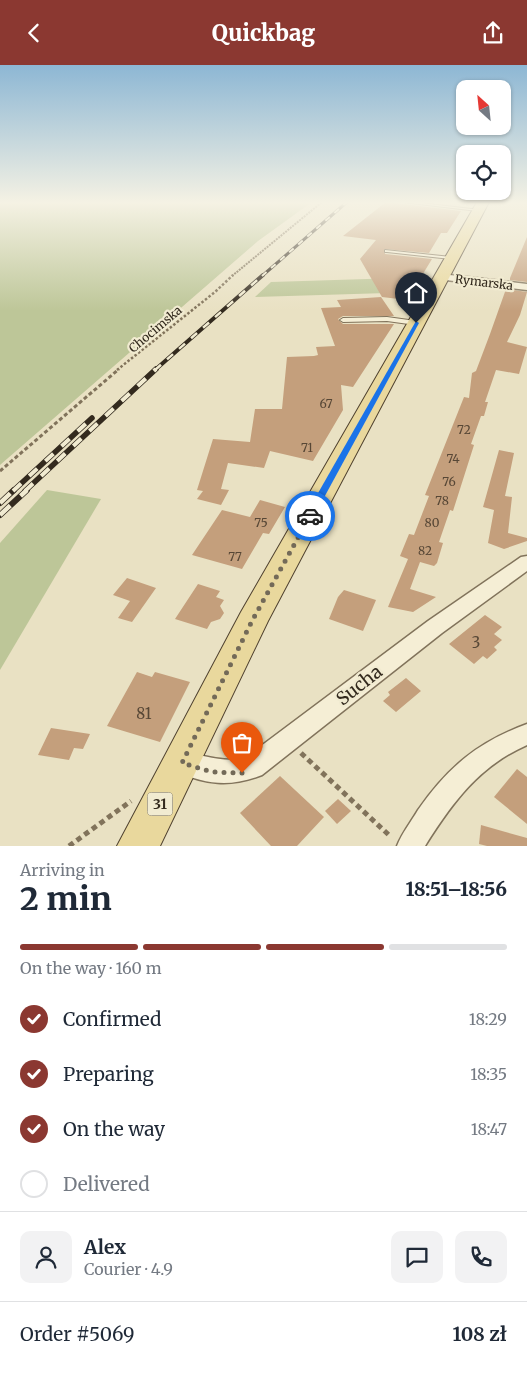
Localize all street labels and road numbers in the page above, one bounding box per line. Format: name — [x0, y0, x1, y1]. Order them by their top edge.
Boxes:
street label: Rymarska — [454, 271, 514, 293]
street label: Chocimska — [125, 302, 185, 356]
street label: Sucha — [331, 660, 387, 710]
road number: 31 — [148, 793, 172, 816]

